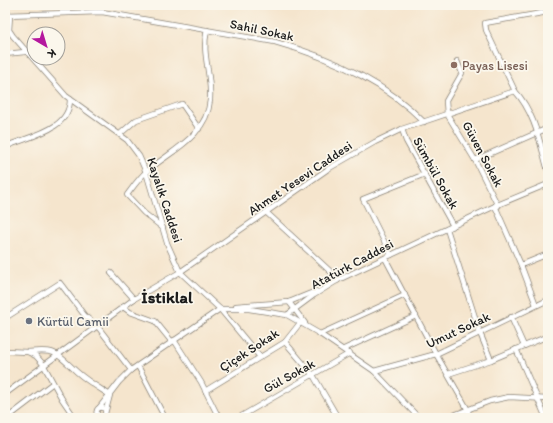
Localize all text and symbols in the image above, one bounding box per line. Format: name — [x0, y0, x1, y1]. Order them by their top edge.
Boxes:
street label: Sahil Sokak — [229, 16, 296, 44]
north arrow — [26, 26, 66, 66]
text: K — [44, 46, 59, 61]
place label: Payas Lisesi — [462, 58, 528, 73]
marker: Payas Lisesi — [449, 60, 459, 70]
street label: Güven Sokak — [459, 119, 507, 190]
street label: Sümbül Sokak — [410, 135, 462, 212]
street label: Ahmet Yesevi Caddesi — [245, 138, 355, 218]
street label: Kayalık Caddesi — [144, 156, 186, 244]
street label: Atatürk Caddesi — [308, 236, 396, 292]
district label: İstiklal — [141, 287, 193, 307]
street label: Umut Sokak — [424, 309, 493, 351]
place label: Kürtül Camii — [37, 314, 109, 329]
marker: Kürtül Camii — [24, 316, 34, 326]
street label: Çiçek Sokak — [217, 325, 282, 375]
street label: Gül Sokak — [261, 356, 318, 396]

